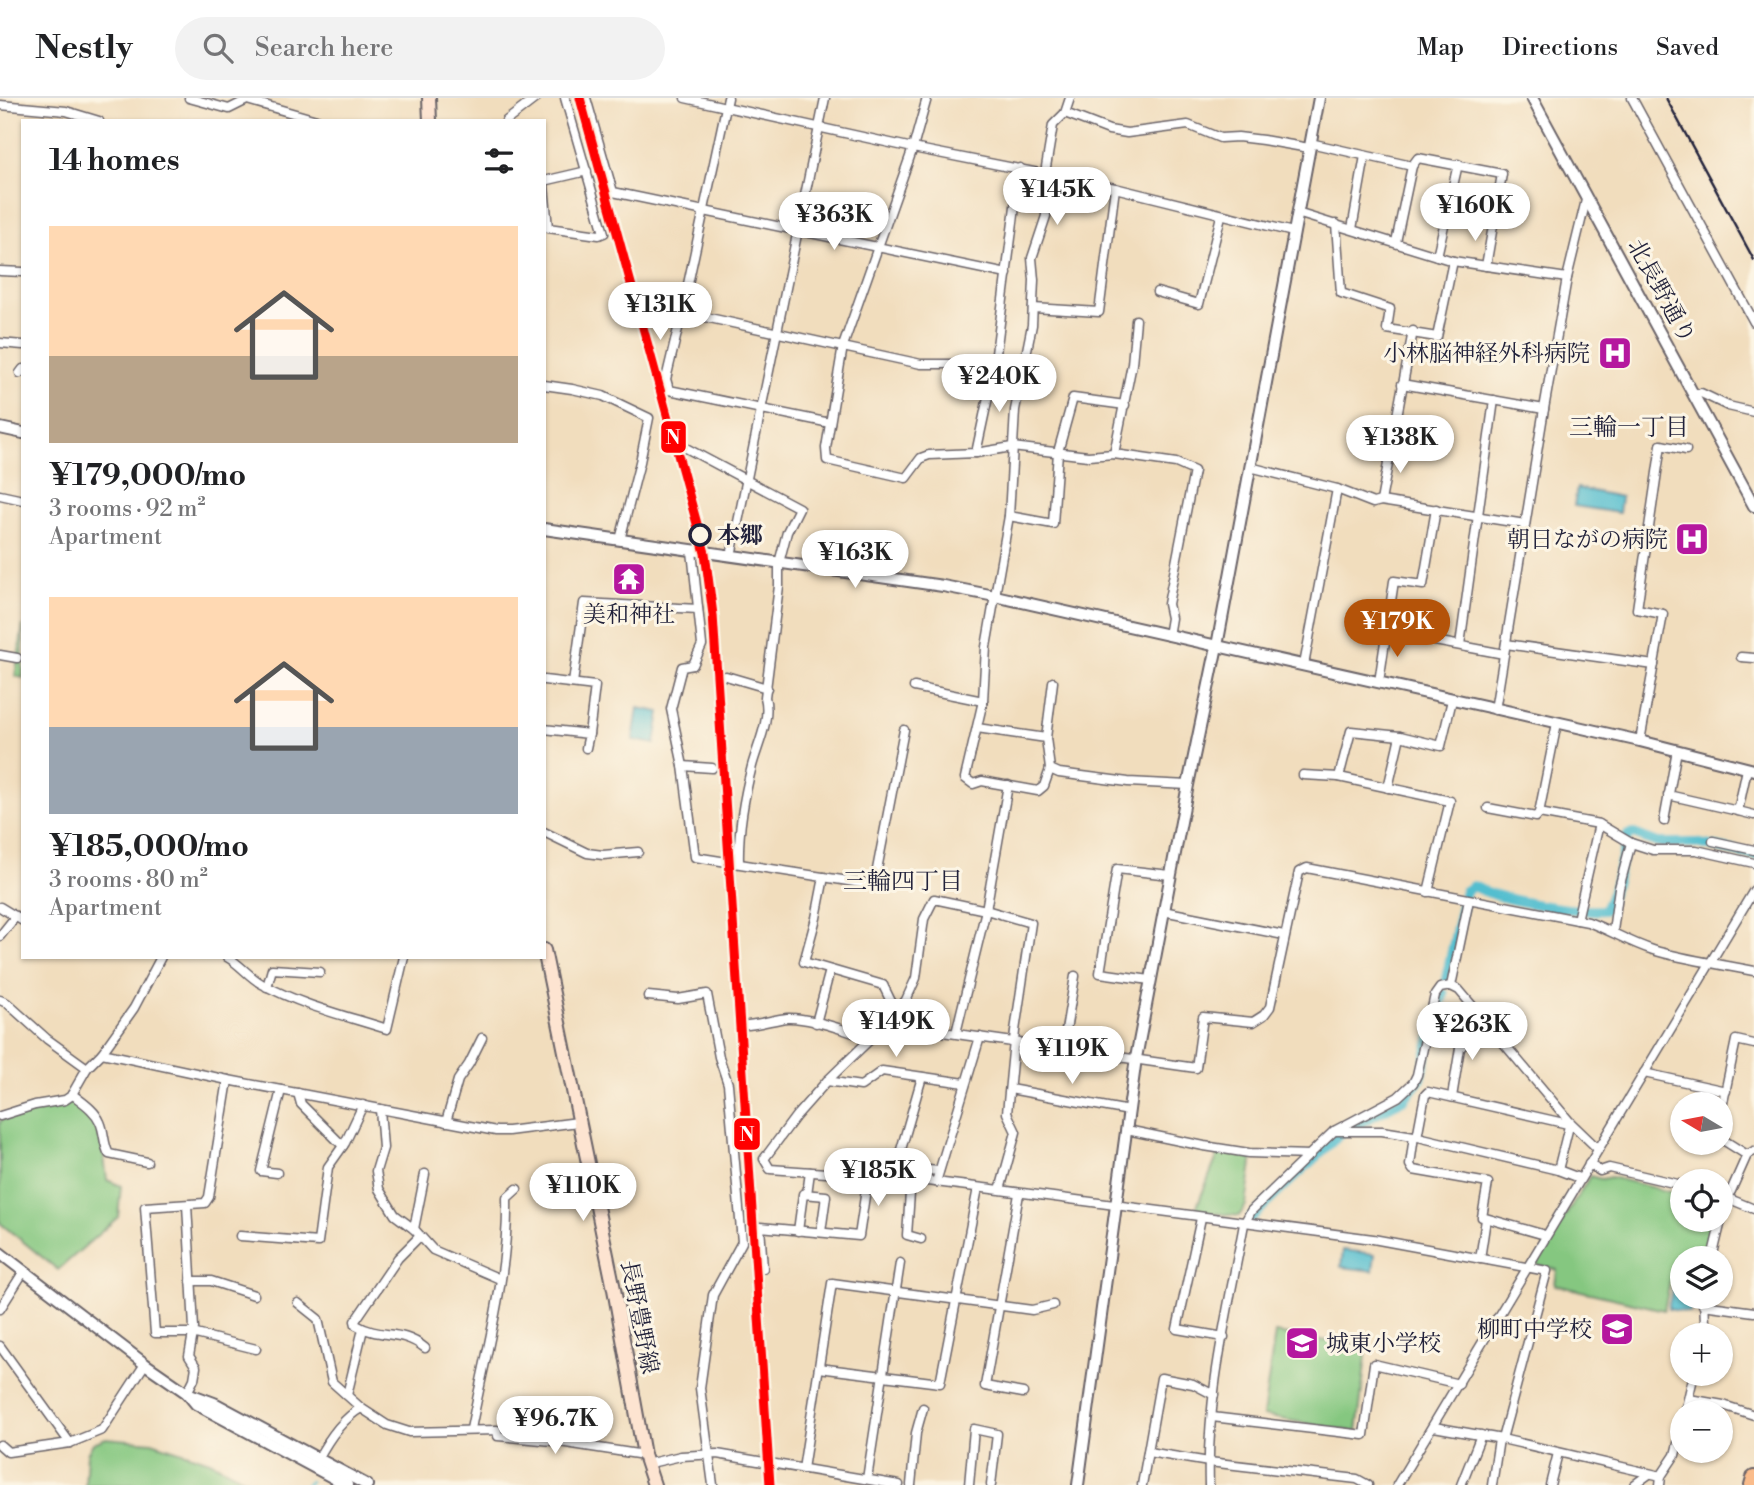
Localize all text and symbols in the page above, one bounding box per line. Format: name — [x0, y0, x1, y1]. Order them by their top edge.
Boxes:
search box — [175, 17, 665, 80]
text: Nestly — [35, 28, 133, 69]
icon: search — [199, 29, 237, 67]
text: Search here — [255, 32, 393, 64]
text: Map — [1417, 33, 1464, 63]
text: Directions — [1502, 33, 1618, 63]
text: Saved — [1656, 33, 1719, 63]
text: 14 homes — [49, 142, 180, 180]
icon: filters — [480, 142, 518, 180]
pin: ¥145K — [1008, 167, 1106, 227]
text: ¥145K — [1019, 176, 1095, 204]
pin: ¥160K — [1426, 184, 1524, 243]
pin: ¥363K — [785, 192, 883, 252]
text: ¥160K — [1436, 192, 1514, 220]
text: ¥363K — [795, 201, 873, 229]
street label: 北長野通り — [1621, 234, 1701, 349]
icon: home — [221, 272, 347, 398]
pin: ¥131K — [611, 282, 709, 342]
text: ¥131K — [624, 291, 696, 319]
hospital icon: 小林脳神経外科病院 — [1596, 334, 1634, 372]
place label: 小林脳神経外科病院 — [1383, 340, 1590, 368]
pin: ¥240K — [950, 354, 1048, 414]
text: ¥240K — [958, 363, 1040, 391]
district label: 三輪一丁目 — [1569, 413, 1689, 443]
pin: ¥138K — [1351, 416, 1449, 475]
line badge: N — [660, 420, 687, 454]
text: ¥138K — [1362, 424, 1438, 452]
text: N — [665, 426, 681, 450]
text: ¥179,000/mo — [49, 457, 246, 495]
text: 3 rooms · 92 m² — [49, 495, 205, 523]
hospital icon: 朝日ながの病院 — [1673, 520, 1711, 558]
place label: 本郷 — [717, 522, 763, 550]
text: Apartment — [49, 523, 162, 551]
marker: 本郷 — [689, 524, 711, 546]
place label: 朝日ながの病院 — [1507, 526, 1668, 554]
pin: ¥163K — [806, 531, 904, 590]
text: ¥163K — [818, 539, 892, 567]
temple icon: 美和神社 — [610, 560, 648, 598]
pin: ¥179K — [1348, 600, 1446, 659]
place label: 美和神社 — [583, 601, 675, 629]
text: ¥179K — [1360, 608, 1434, 636]
icon: home — [221, 643, 347, 769]
text: ¥185,000/mo — [49, 828, 249, 866]
text: 3 rooms · 80 m² — [49, 866, 208, 894]
district label: 三輪四丁目 — [843, 867, 963, 897]
text: Apartment — [49, 894, 162, 922]
pin: ¥149K — [847, 1000, 945, 1059]
pin: ¥263K — [1423, 1002, 1521, 1062]
text: ¥149K — [858, 1008, 934, 1036]
text: ¥263K — [1433, 1011, 1511, 1039]
pin: ¥119K — [1023, 1026, 1121, 1086]
text: ¥119K — [1035, 1035, 1109, 1063]
north arrow — [1670, 1092, 1732, 1155]
map controls — [1670, 1092, 1733, 1463]
line badge: N — [733, 1117, 761, 1151]
text: N — [739, 1123, 755, 1147]
pin: ¥185K — [829, 1148, 927, 1208]
text: ¥185K — [840, 1157, 916, 1185]
pin: ¥110K — [534, 1164, 632, 1223]
button: locate — [1670, 1169, 1733, 1232]
text: ¥110K — [545, 1172, 621, 1200]
button: layers — [1670, 1246, 1733, 1309]
street label: 長野豊野線 — [614, 1258, 664, 1376]
school or university icon: 柳町中学校 — [1598, 1310, 1636, 1348]
place label: 柳町中学校 — [1477, 1316, 1592, 1344]
button: + — [1670, 1323, 1733, 1386]
school or university icon: 城東小学校 — [1283, 1324, 1321, 1362]
place label: 城東小学校 — [1326, 1330, 1441, 1358]
pin: ¥96.7K — [498, 1396, 612, 1456]
button: − — [1670, 1400, 1733, 1463]
text: ¥96.7K — [512, 1405, 598, 1433]

